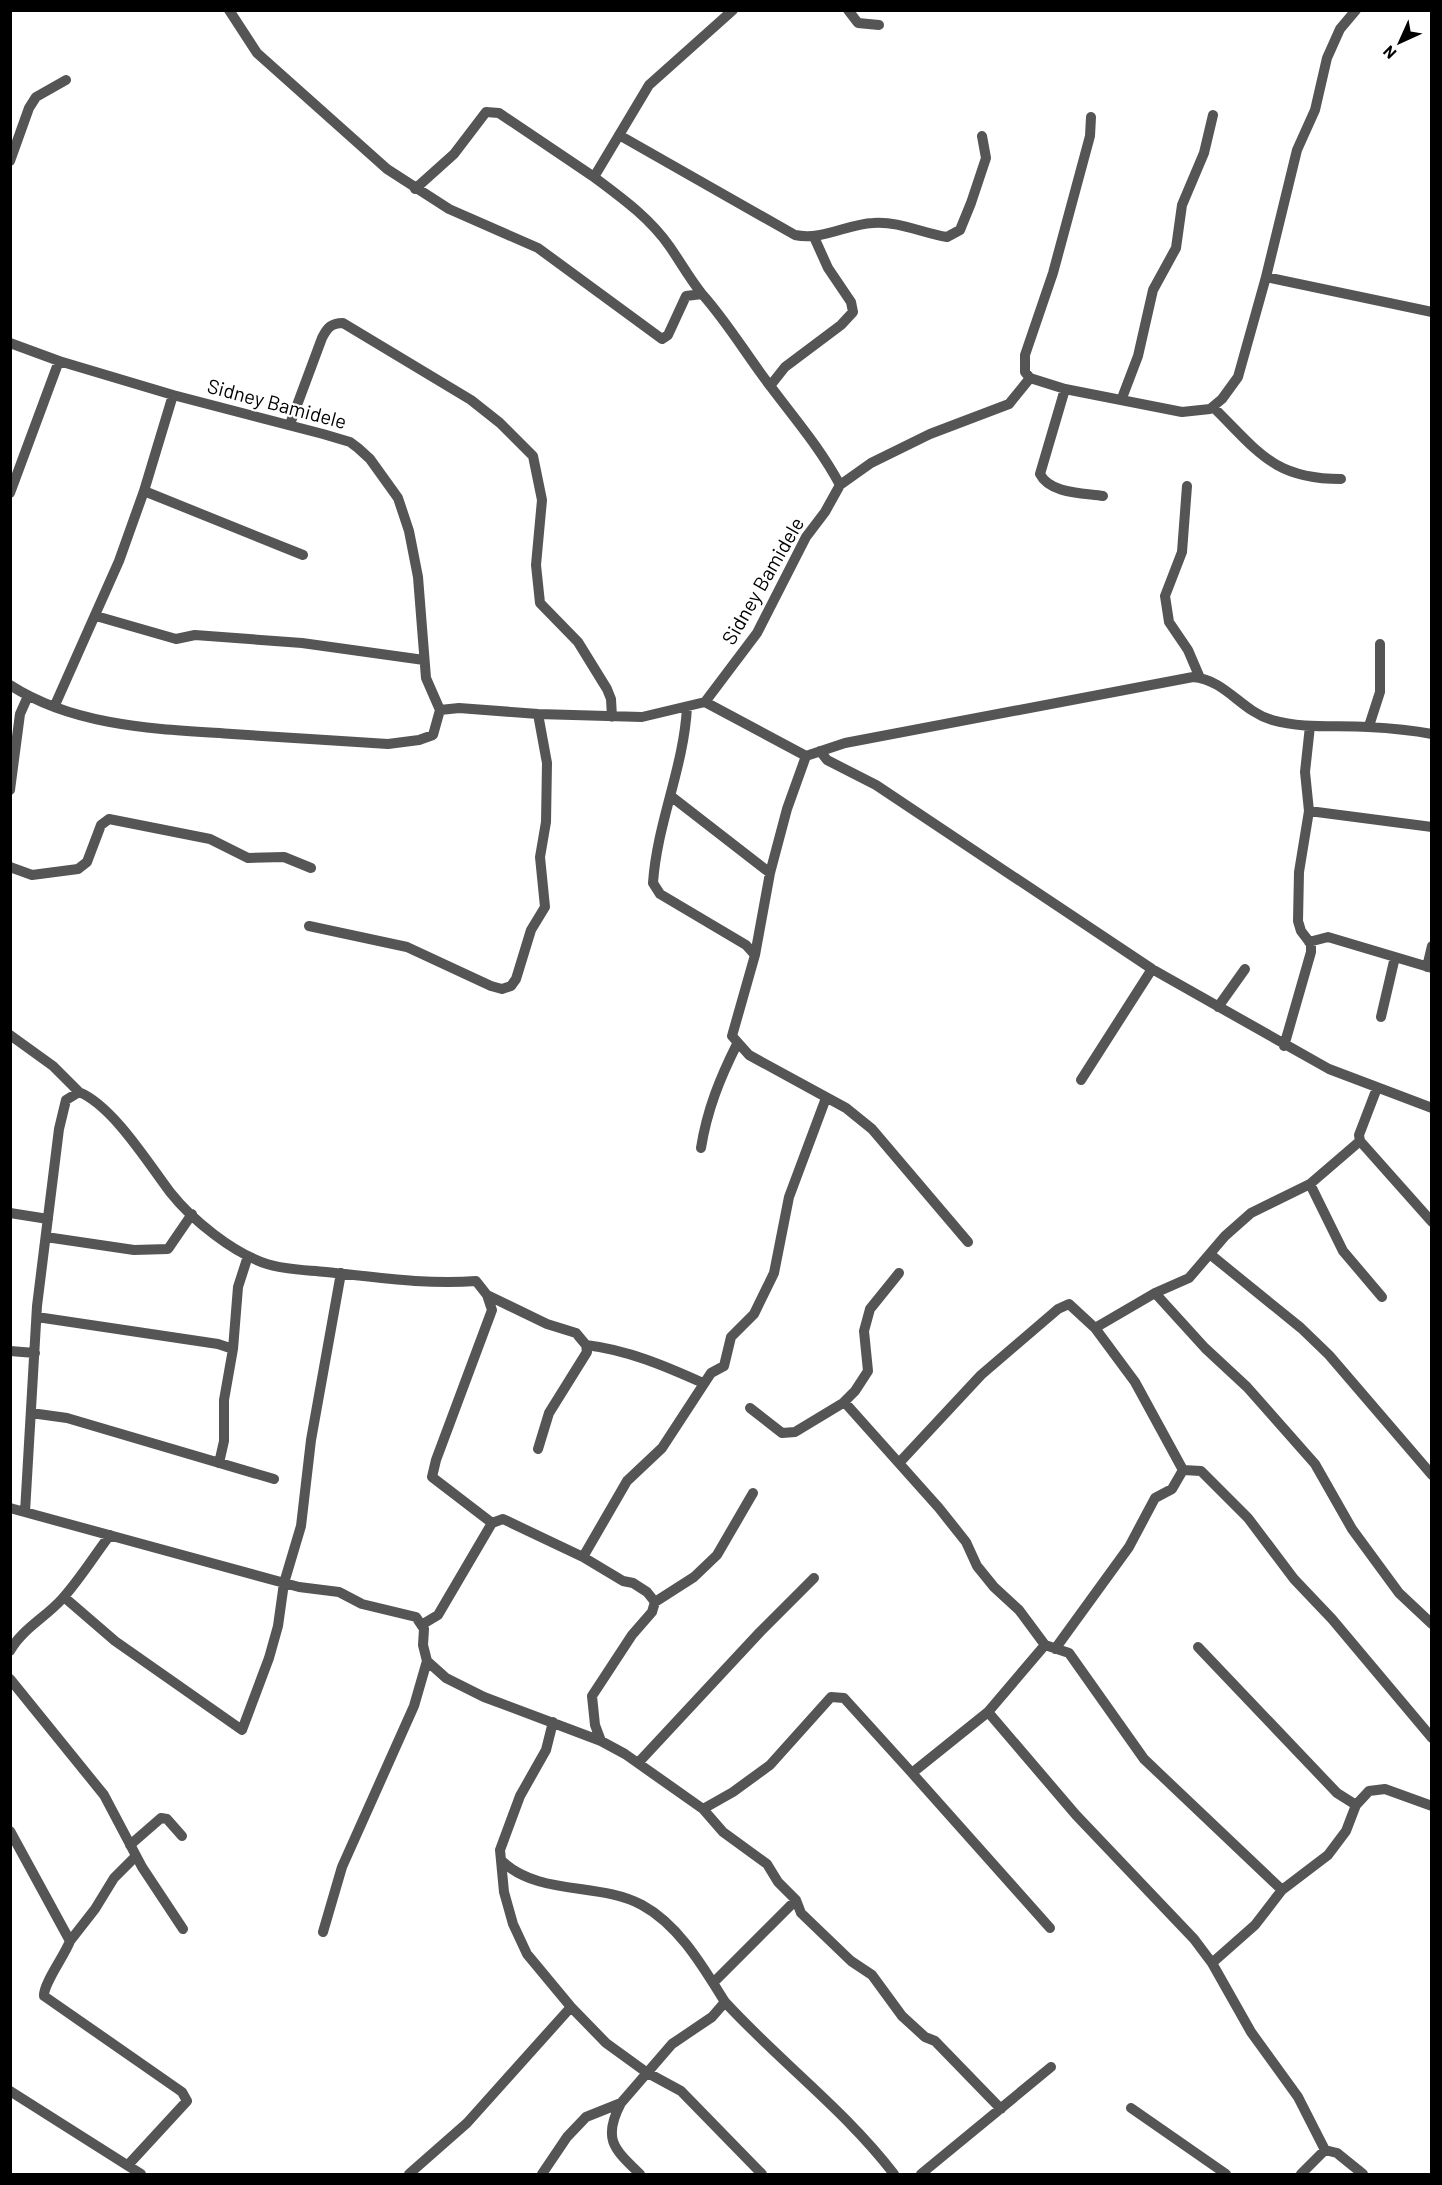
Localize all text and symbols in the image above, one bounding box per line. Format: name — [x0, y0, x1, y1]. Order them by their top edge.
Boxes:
north arrow — [1370, 12, 1430, 72]
text: N — [1379, 42, 1400, 63]
street label: Sidney Bamidele — [205, 373, 349, 433]
street label: Sidney Bamidele — [716, 513, 808, 648]

